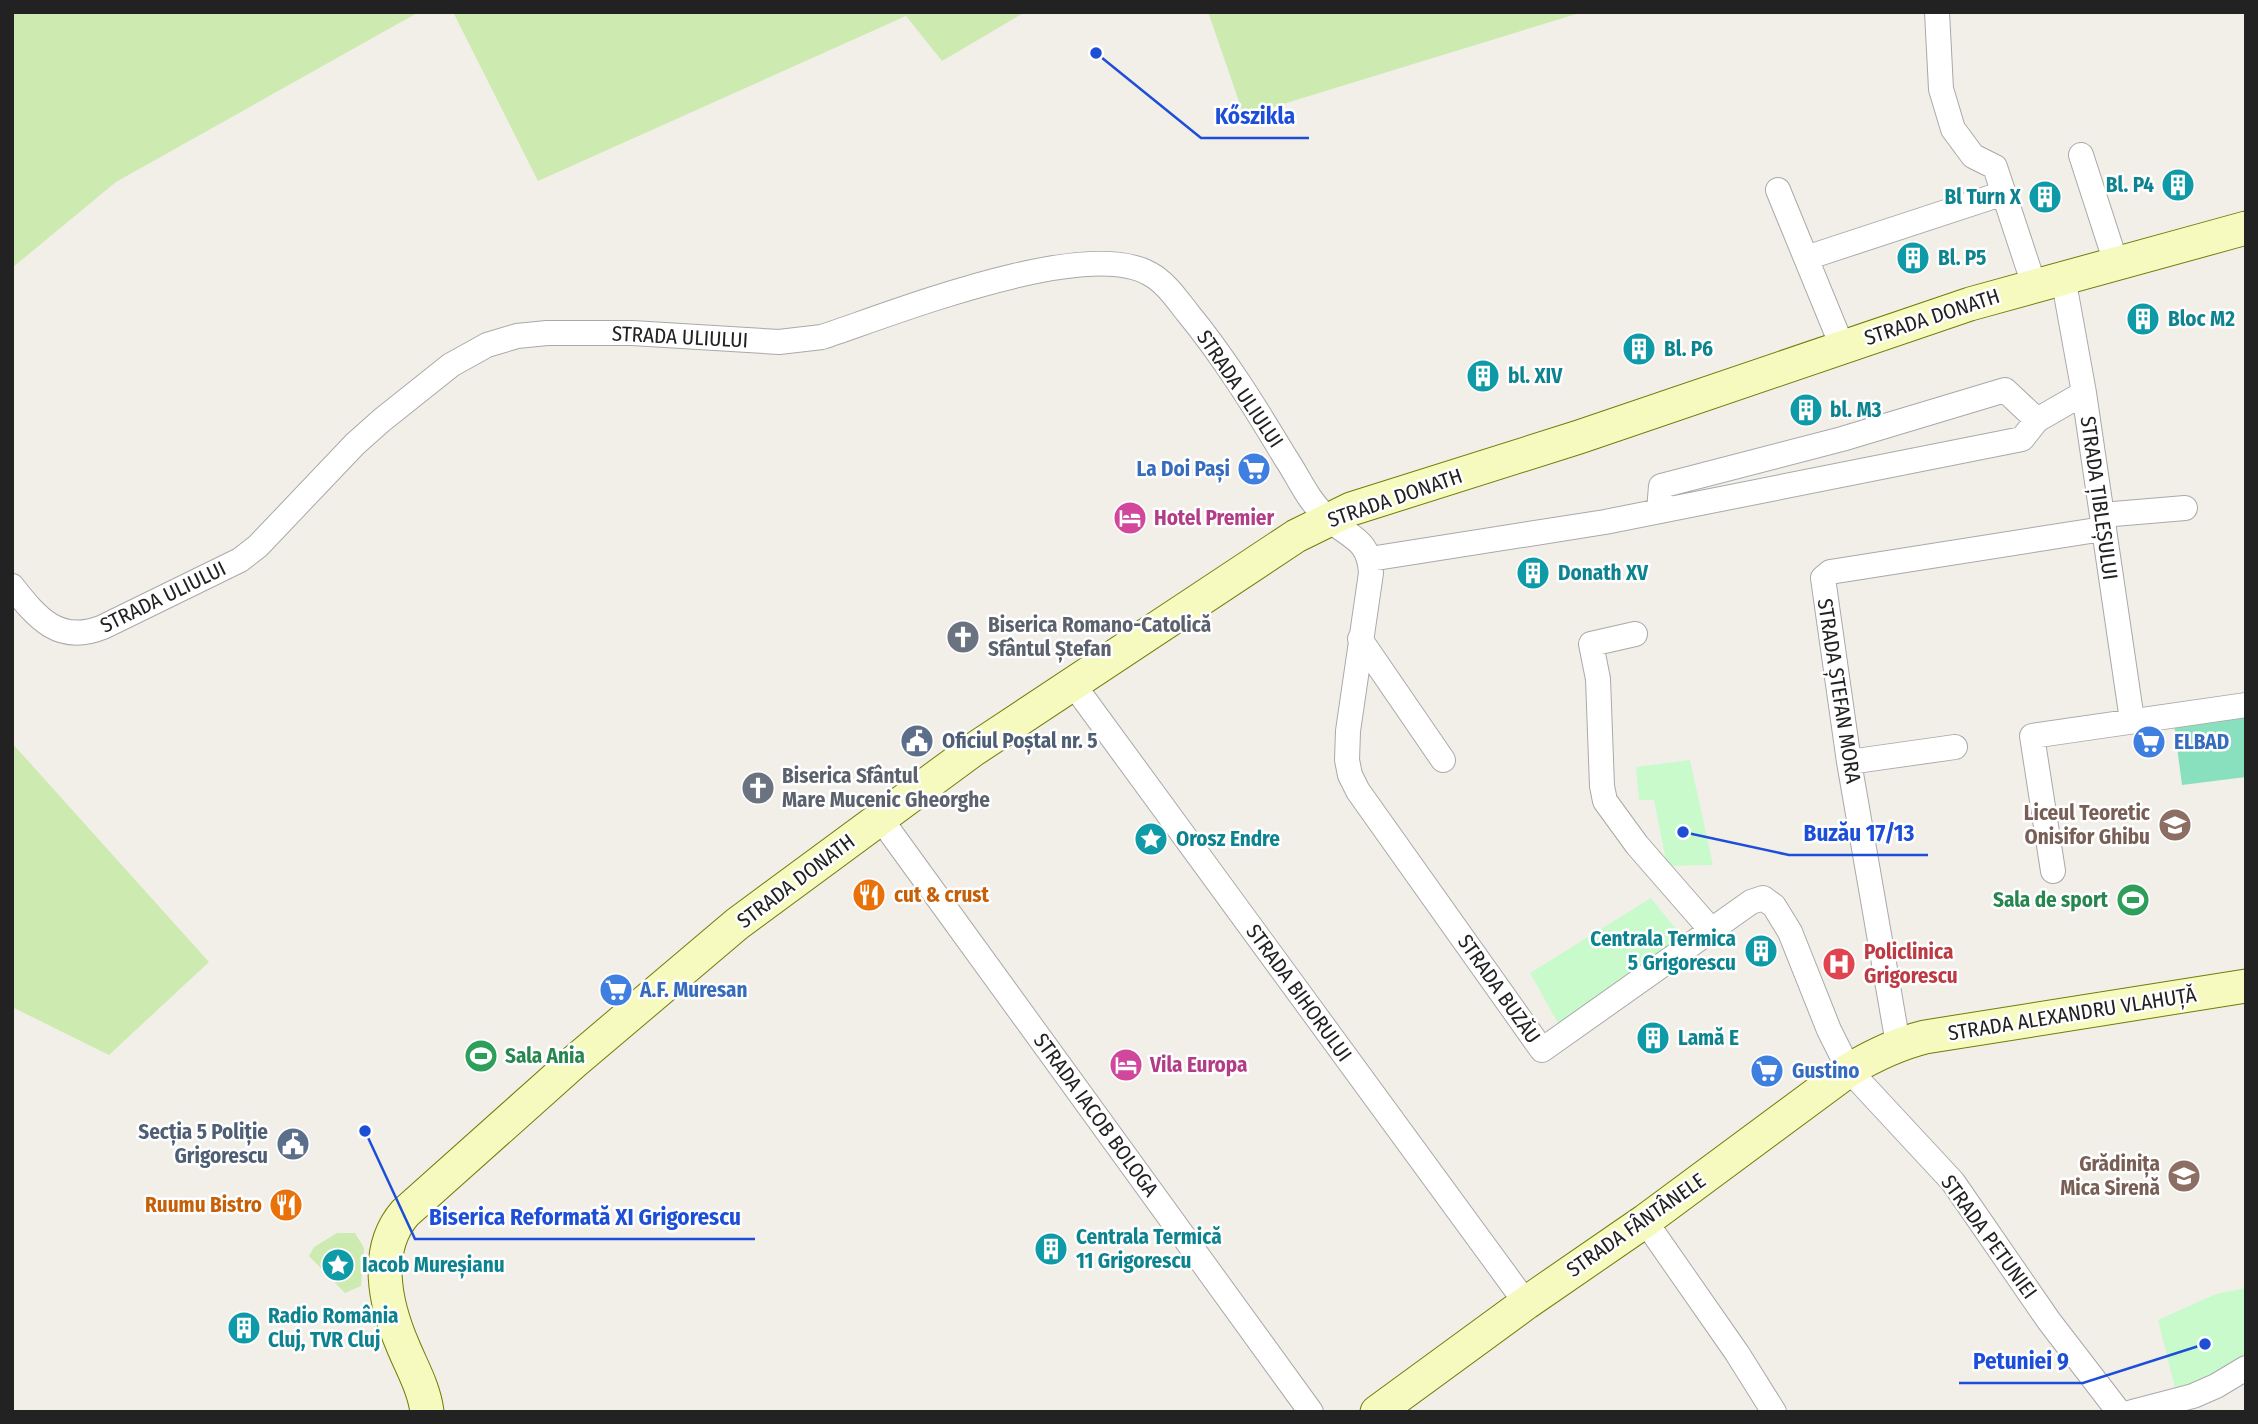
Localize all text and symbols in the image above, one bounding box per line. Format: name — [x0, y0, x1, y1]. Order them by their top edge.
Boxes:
callout: Kőszikla — [1201, 94, 1309, 138]
text: Kőszikla — [1215, 102, 1295, 130]
building icon: Bl. P4 — [2159, 166, 2197, 204]
place label: Bl. P4 — [2106, 172, 2154, 198]
building icon: Bl Turn X — [2026, 178, 2064, 216]
place label: Bl Turn X — [1945, 184, 2022, 210]
building icon: Bl. P5 — [1894, 239, 1932, 277]
place label: Bl. P5 — [1938, 245, 1986, 271]
street label: STRADA DONATH — [1861, 283, 2003, 351]
building icon: Bloc M2 — [2124, 300, 2162, 338]
place label: Bloc M2 — [2168, 306, 2235, 332]
street label: STRADA ULIULUI — [611, 320, 749, 354]
street label: STRADA ULIULUI — [1191, 325, 1289, 453]
building icon: Bl. P6 — [1620, 330, 1658, 368]
place label: Bl. P6 — [1664, 336, 1713, 362]
building icon: bl. XIV — [1464, 357, 1502, 395]
place label: bl. XIV — [1508, 363, 1563, 389]
building icon: bl. M3 — [1787, 391, 1825, 429]
place label: bl. M3 — [1830, 397, 1882, 423]
street label: STRADA ȚIBLEȘULUI — [2075, 414, 2123, 582]
supermarket icon: La Doi Pași — [1235, 450, 1273, 488]
place label: La Doi Pași — [1137, 456, 1230, 483]
street label: STRADA DONATH — [1324, 463, 1466, 533]
hotel icon: Hotel Premier — [1111, 499, 1149, 537]
place label: Hotel Premier — [1154, 505, 1274, 531]
building icon: Donath XV — [1514, 554, 1552, 592]
street label: STRADA ULIULUI — [96, 555, 230, 639]
place label: Donath XV — [1558, 560, 1649, 586]
street label: STRADA ȘTEFAN MORA — [1812, 597, 1866, 785]
place label: Biserica Romano-Catolică Sfântul Ștefan — [988, 612, 1211, 663]
church icon: Biserica Romano-Catolică Sfântul Ștefan — [944, 618, 982, 656]
public building icon: Oficiul Poștal nr. 5 — [898, 722, 936, 760]
supermarket icon: ELBAD — [2130, 723, 2168, 761]
place label: Oficiul Poștal nr. 5 — [942, 728, 1098, 755]
place label: ELBAD — [2174, 729, 2229, 755]
place label: Biserica Sfântul Mare Mucenic Gheorghe — [782, 763, 990, 813]
church icon: Biserica Sfântul Mare Mucenic Gheorghe — [739, 769, 777, 807]
place label: Liceul Teoretic Onisifor Ghibu — [2024, 800, 2151, 850]
school or university icon: Liceul Teoretic Onisifor Ghibu — [2156, 806, 2194, 844]
callout: Buzău 17/13 — [1789, 811, 1928, 855]
text: Buzău 17/13 — [1804, 819, 1915, 847]
place icon: Orosz Endre — [1132, 820, 1170, 858]
place label: Orosz Endre — [1176, 826, 1280, 852]
street label: STRADA DONATH — [732, 828, 860, 934]
restaurant icon: cut & crust — [850, 876, 888, 914]
sports icon: Sala de sport — [2114, 881, 2152, 919]
place label: cut & crust — [894, 882, 989, 908]
place label: Sala de sport — [1993, 887, 2109, 913]
street label: STRADA BIHORULUI — [1240, 919, 1358, 1067]
place label: Centrala Termica 5 Grigorescu — [1590, 926, 1736, 976]
street label: STRADA BUZĂU — [1452, 930, 1546, 1048]
building icon: Centrala Termica 5 Grigorescu — [1742, 932, 1780, 970]
place label: Policlinica Grigorescu — [1864, 939, 1958, 989]
hospital icon: Policlinica Grigorescu — [1820, 945, 1858, 983]
supermarket icon: A.F. Muresan — [597, 971, 635, 1009]
place label: A.F. Muresan — [639, 977, 747, 1003]
street label: STRADA ALEXANDRU VLAHUȚĂ — [1946, 982, 2198, 1046]
building icon: Lamă E — [1634, 1019, 1672, 1057]
place label: Lamă E — [1678, 1025, 1739, 1051]
street label: STRADA IACOB BOLOGA — [1028, 1028, 1164, 1202]
sports icon: Sala Ania — [462, 1037, 500, 1075]
place label: Sala Ania — [505, 1043, 585, 1069]
hotel icon: Vila Europa — [1107, 1046, 1145, 1084]
place label: Vila Europa — [1149, 1052, 1247, 1078]
supermarket icon: Gustino — [1748, 1052, 1786, 1090]
place label: Gustino — [1792, 1058, 1860, 1084]
place label: Secția 5 Poliție Grigorescu — [138, 1119, 268, 1169]
public building icon: Secția 5 Poliție Grigorescu — [274, 1125, 312, 1163]
place label: Grădinița Mica Sirenă — [2060, 1151, 2160, 1201]
school or university icon: Grădinița Mica Sirenă — [2165, 1157, 2203, 1195]
street label: STRADA FÂNTÂNELE — [1562, 1167, 1711, 1283]
street label: STRADA PETUNIEI — [1935, 1170, 2043, 1304]
restaurant icon: Ruumu Bistro — [267, 1186, 305, 1224]
place label: Ruumu Bistro — [145, 1192, 262, 1218]
callout: Biserica Reformată XI Grigorescu — [415, 1195, 755, 1239]
text: Biserica Reformată XI Grigorescu — [429, 1203, 741, 1231]
place label: Centrala Termică 11 Grigorescu — [1076, 1224, 1222, 1274]
building icon: Centrala Termică 11 Grigorescu — [1032, 1230, 1070, 1268]
place icon: Iacob Mureșianu — [319, 1246, 357, 1284]
place label: Iacob Mureșianu — [362, 1252, 505, 1279]
place label: Radio România Cluj, TVR Cluj — [268, 1303, 399, 1353]
building icon: Radio România Cluj, TVR Cluj — [225, 1309, 263, 1347]
callout: Petuniei 9 — [1959, 1339, 2083, 1383]
text: Petuniei 9 — [1973, 1347, 2069, 1375]

